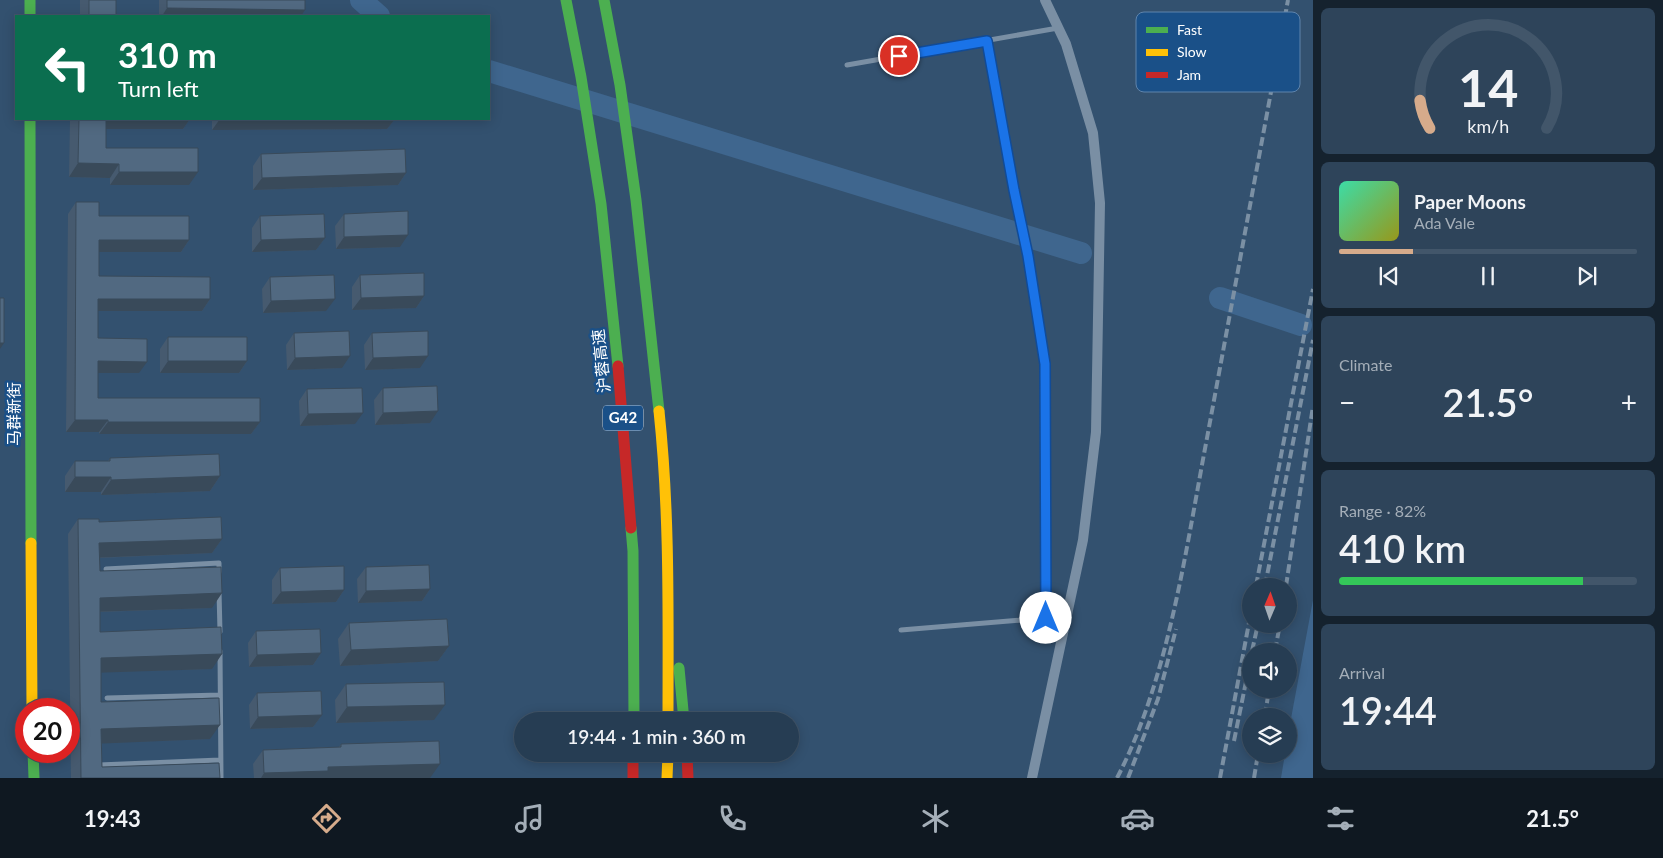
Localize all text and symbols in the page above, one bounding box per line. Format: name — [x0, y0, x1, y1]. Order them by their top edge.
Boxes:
legend — [1136, 12, 1300, 92]
text: Fast — [1177, 21, 1202, 38]
text: 310 m — [118, 33, 217, 75]
icon: left — [35, 35, 100, 100]
pin — [878, 35, 920, 77]
icon: arrive — [885, 42, 913, 70]
text: Slow — [1177, 43, 1207, 60]
text: 14 — [1458, 56, 1518, 118]
text: Jam — [1177, 66, 1201, 83]
text: Turn left — [118, 75, 199, 102]
text: km/h — [1467, 115, 1509, 137]
text: Paper Moons — [1414, 190, 1526, 213]
text: Ada Vale — [1414, 213, 1475, 232]
icon: previous — [1375, 262, 1403, 290]
icon: pause — [1474, 262, 1502, 290]
icon: next — [1573, 262, 1601, 290]
street label: 沪蓉高速 — [588, 328, 613, 394]
text: Climate — [1339, 355, 1392, 374]
text: 21.5° — [1443, 379, 1533, 425]
street label: 马群新街 — [4, 382, 23, 446]
text: − — [1339, 385, 1355, 419]
text: + — [1621, 385, 1637, 419]
road number: G42 — [603, 406, 643, 430]
text: Range · 82% — [1339, 501, 1426, 520]
text: 410 km — [1339, 525, 1466, 571]
north arrow — [1242, 578, 1298, 632]
map controls — [1242, 578, 1297, 763]
position arrow — [1019, 591, 1071, 643]
button: sound — [1242, 643, 1297, 698]
text: Arrival — [1339, 663, 1385, 682]
text: 19:44 — [1339, 687, 1437, 733]
speed limit sign: 20 — [15, 698, 80, 763]
button: layers — [1242, 708, 1297, 763]
text: 19:44 · 1 min · 360 m — [567, 725, 746, 748]
icon: directions — [309, 801, 344, 836]
icon: music — [512, 801, 547, 836]
icon: phone — [715, 801, 750, 836]
icon: climate — [918, 801, 953, 836]
icon: car — [1120, 801, 1155, 836]
icon: filters — [1323, 801, 1358, 836]
text: 19:43 — [84, 805, 141, 832]
text: 21.5° — [1526, 805, 1579, 832]

